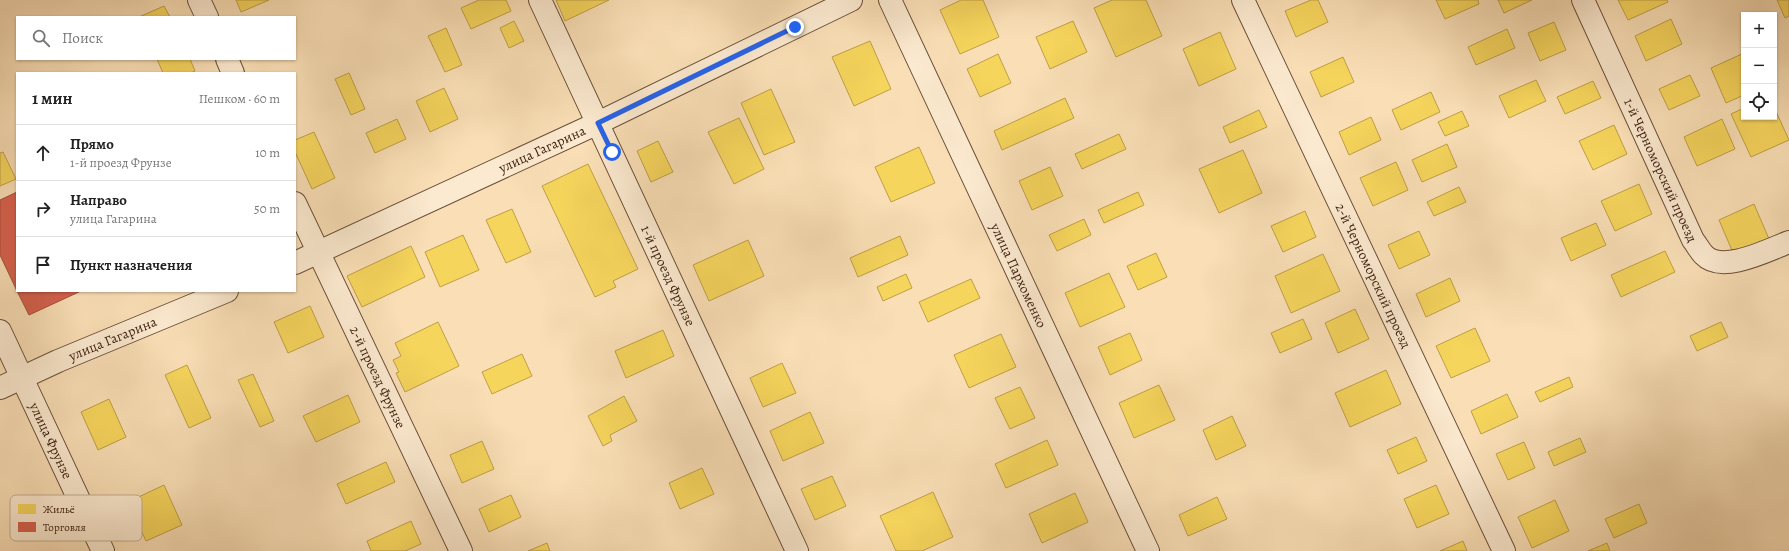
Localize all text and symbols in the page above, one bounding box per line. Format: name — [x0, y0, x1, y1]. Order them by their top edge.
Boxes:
map controls — [1741, 12, 1777, 120]
button: + — [1741, 12, 1777, 48]
search box — [16, 16, 296, 60]
route end — [786, 18, 804, 36]
icon: search — [30, 27, 52, 49]
text: Поиск — [62, 28, 103, 48]
button: − — [1741, 48, 1777, 84]
button: locate — [1741, 84, 1777, 120]
text: 1 мин — [32, 87, 73, 110]
text: Пешком · 60 m — [199, 90, 280, 107]
street label: 1-й Черноморский проезд — [1619, 95, 1702, 245]
street label: улица Гагарина — [495, 121, 589, 178]
text: Прямо — [70, 134, 114, 154]
icon: ahead — [32, 142, 54, 164]
route start — [603, 143, 621, 161]
text: 10 m — [255, 144, 280, 161]
text: 1-й проезд Фрунзе — [70, 154, 172, 171]
text: Направо — [70, 190, 127, 210]
icon: right — [32, 198, 54, 220]
text: 50 m — [254, 200, 280, 217]
street label: 2-й Черноморский проезд — [1331, 200, 1416, 352]
text: улица Гагарина — [70, 210, 157, 227]
street label: улица Пархоменко — [985, 219, 1051, 331]
street label: 1-й проезд Фрунзе — [636, 222, 700, 329]
icon: arrive — [32, 254, 54, 276]
text: Пункт назначения — [70, 255, 192, 275]
street label: улица Гагарина — [65, 312, 160, 366]
street label: 2-й проезд Фрунзе — [345, 323, 410, 432]
street label: улица Фрунзе — [24, 399, 77, 482]
legend — [10, 495, 142, 541]
text: Жильё — [43, 502, 75, 517]
text: Торговля — [43, 520, 86, 535]

